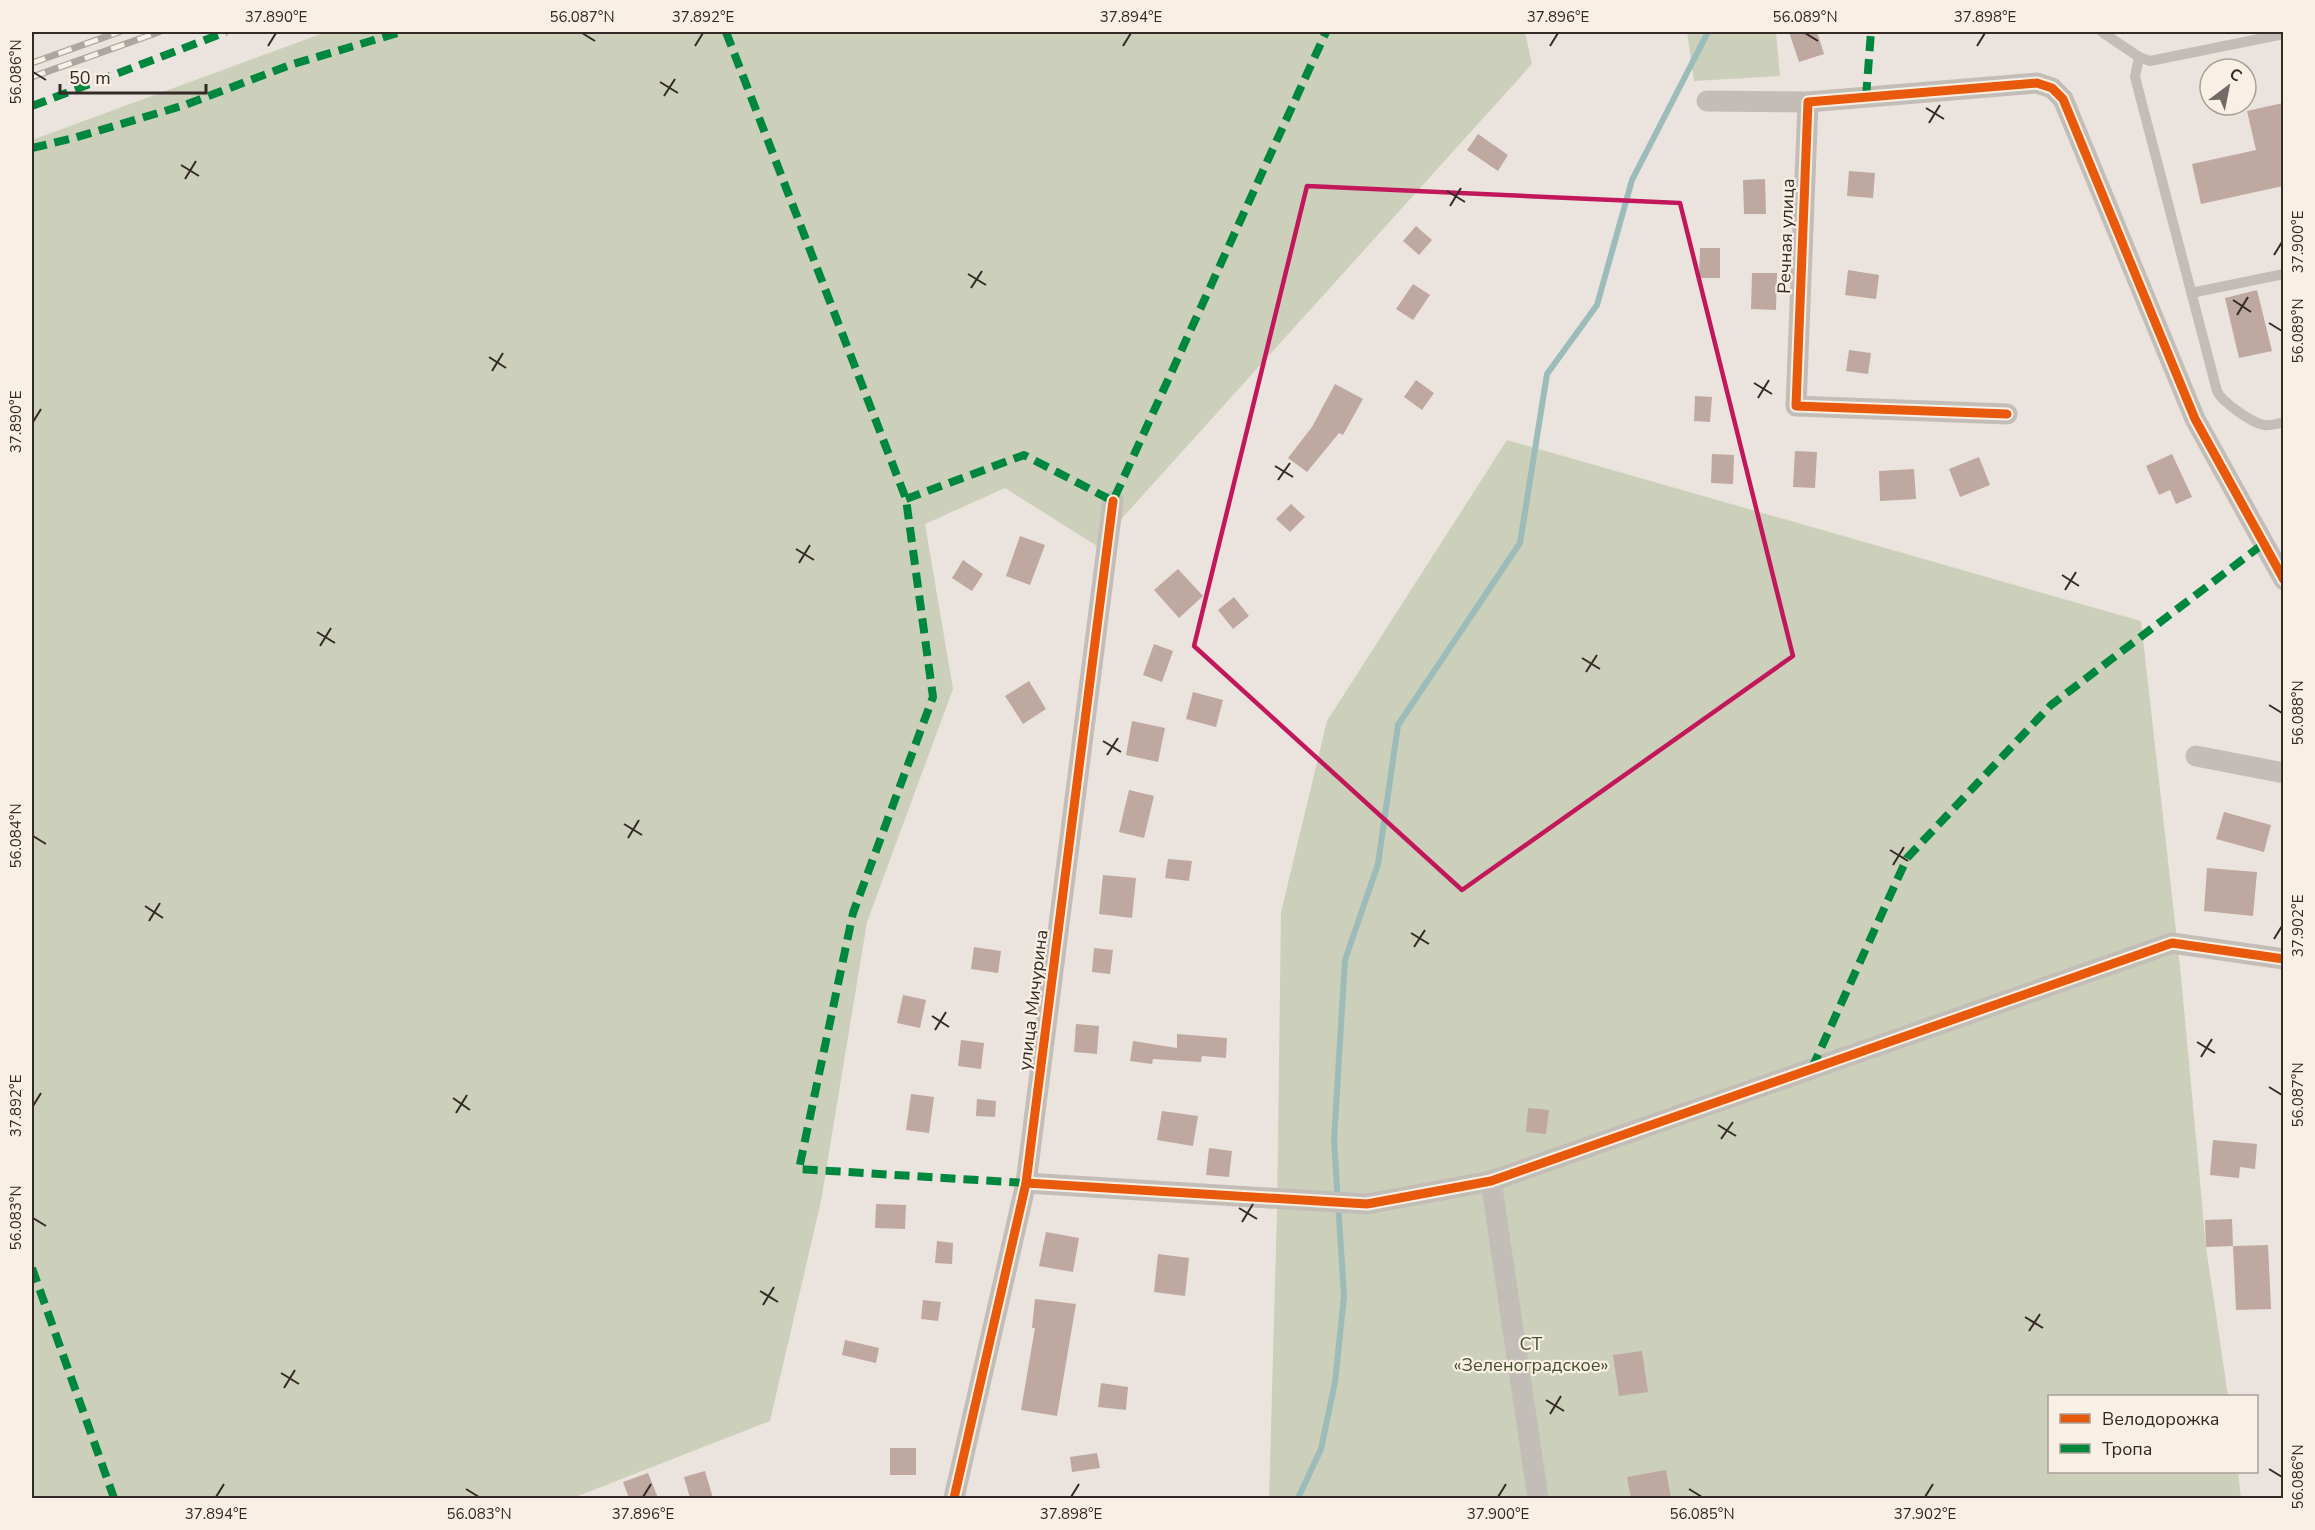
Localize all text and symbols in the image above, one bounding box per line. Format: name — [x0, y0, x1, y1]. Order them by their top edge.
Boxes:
text: 37.890°E — [245, 7, 307, 27]
text: 56.087°N — [549, 7, 615, 27]
text: 37.892°E — [672, 7, 734, 27]
text: 37.894°E — [1100, 7, 1162, 27]
text: 37.896°E — [1527, 7, 1589, 27]
text: 56.089°N — [1772, 7, 1838, 27]
text: 37.898°E — [1954, 7, 2016, 27]
text: 56.086°N — [6, 39, 26, 105]
scale bar — [60, 57, 206, 95]
north arrow — [2198, 57, 2258, 117]
text: С — [2225, 63, 2246, 87]
text: 50 m — [69, 66, 111, 90]
street label: Речная улица — [1772, 178, 1800, 294]
text: 37.900°E — [2288, 211, 2308, 273]
text: 56.089°N — [2288, 298, 2308, 364]
text: 37.890°E — [6, 391, 26, 453]
text: 56.088°N — [2288, 680, 2308, 746]
text: 56.084°N — [6, 803, 26, 869]
text: 37.902°E — [2288, 895, 2308, 957]
street label: улица Мичурина — [1012, 928, 1054, 1072]
text: 56.087°N — [2288, 1062, 2308, 1128]
text: 37.892°E — [6, 1075, 26, 1137]
text: 56.083°N — [6, 1185, 26, 1251]
park label: СТ «Зеленоградское» — [1454, 1332, 1608, 1377]
legend — [2048, 1395, 2258, 1473]
text: Велодорожка — [2102, 1407, 2219, 1431]
text: Тропа — [2102, 1437, 2153, 1461]
text: 56.086°N — [2288, 1444, 2308, 1510]
text: 37.894°E — [185, 1504, 247, 1524]
text: 56.083°N — [446, 1504, 512, 1524]
text: 37.896°E — [612, 1504, 674, 1524]
text: 37.898°E — [1040, 1504, 1102, 1524]
text: 37.900°E — [1467, 1504, 1529, 1524]
text: 56.085°N — [1669, 1504, 1735, 1524]
text: 37.902°E — [1894, 1504, 1956, 1524]

